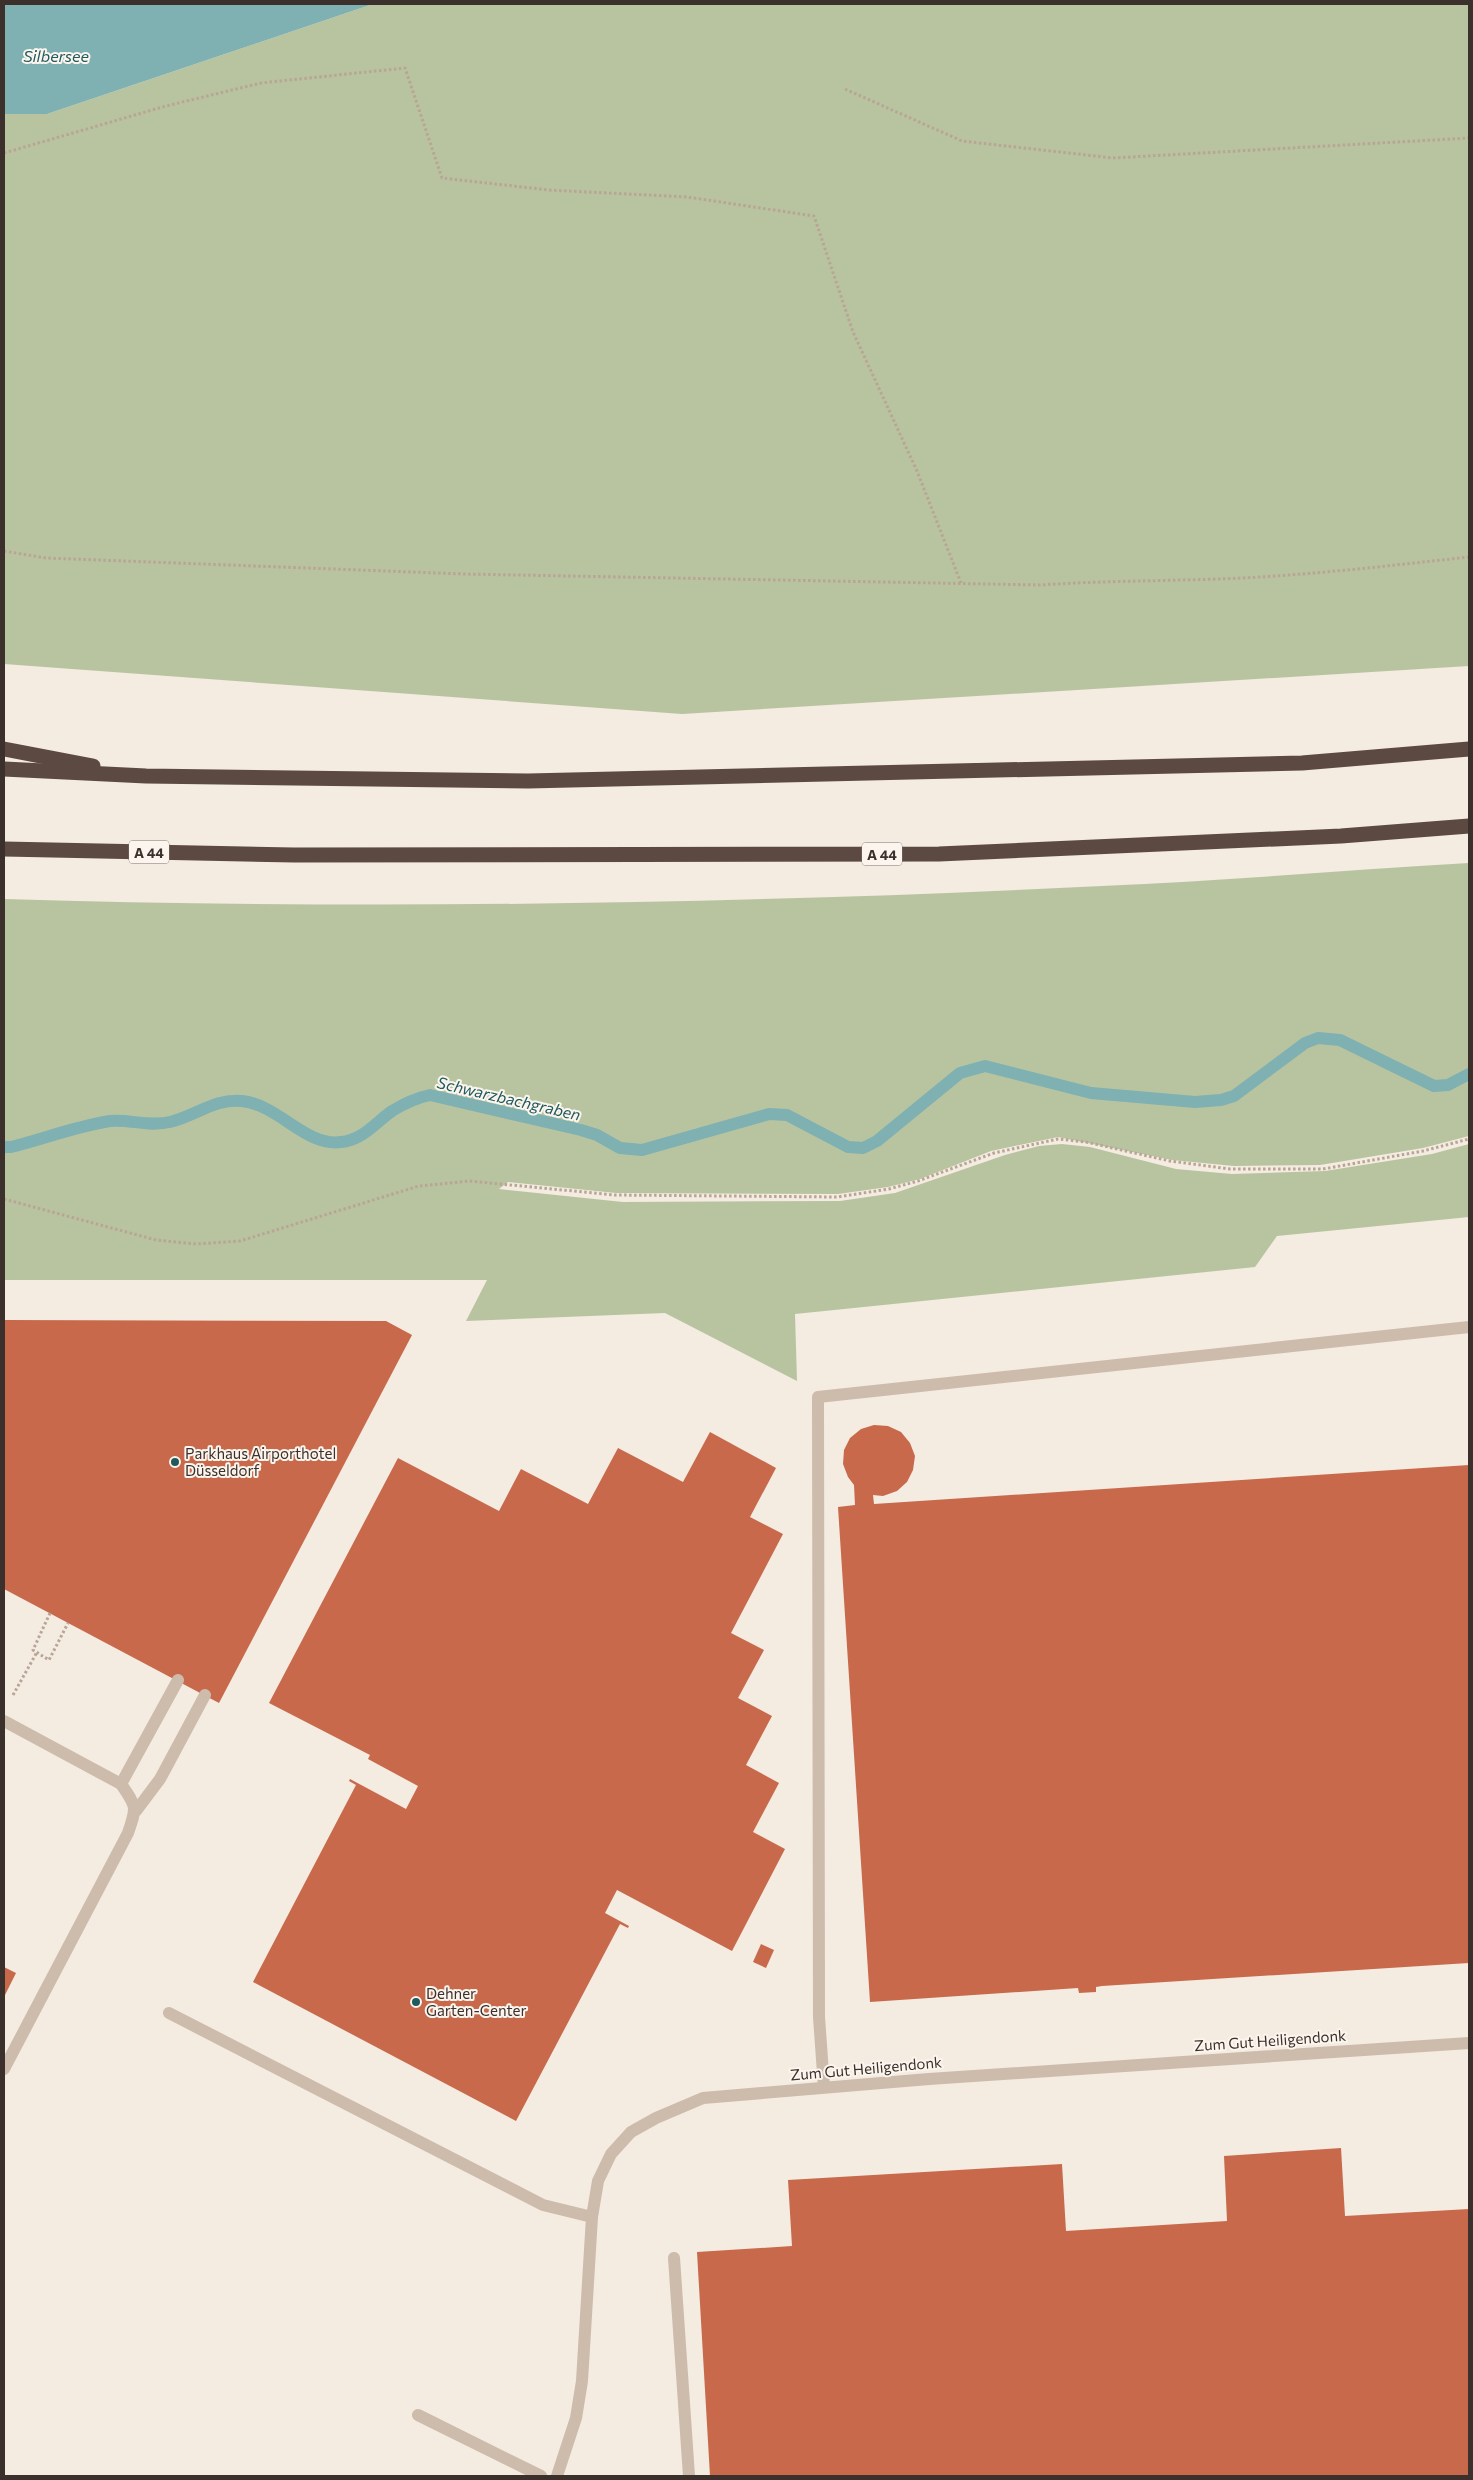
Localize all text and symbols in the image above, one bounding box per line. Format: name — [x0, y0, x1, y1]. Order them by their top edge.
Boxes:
water label: Silbersee — [23, 46, 89, 65]
road number: A 44 — [129, 840, 169, 864]
road number: A 44 — [862, 842, 902, 866]
water label: Schwarzbachgraben — [435, 1072, 583, 1124]
place label: Parkhaus Airporthotel Düsseldorf — [185, 1444, 336, 1479]
marker: Parkhaus Airporthotel Düsseldorf — [169, 1456, 181, 1468]
place label: Dehner Garten-Center — [426, 1984, 526, 2019]
marker: Dehner Garten-Center — [410, 1996, 422, 2008]
street label: Zum Gut Heiligendonk — [1193, 2026, 1347, 2054]
street label: Zum Gut Heiligendonk — [789, 2052, 943, 2084]

